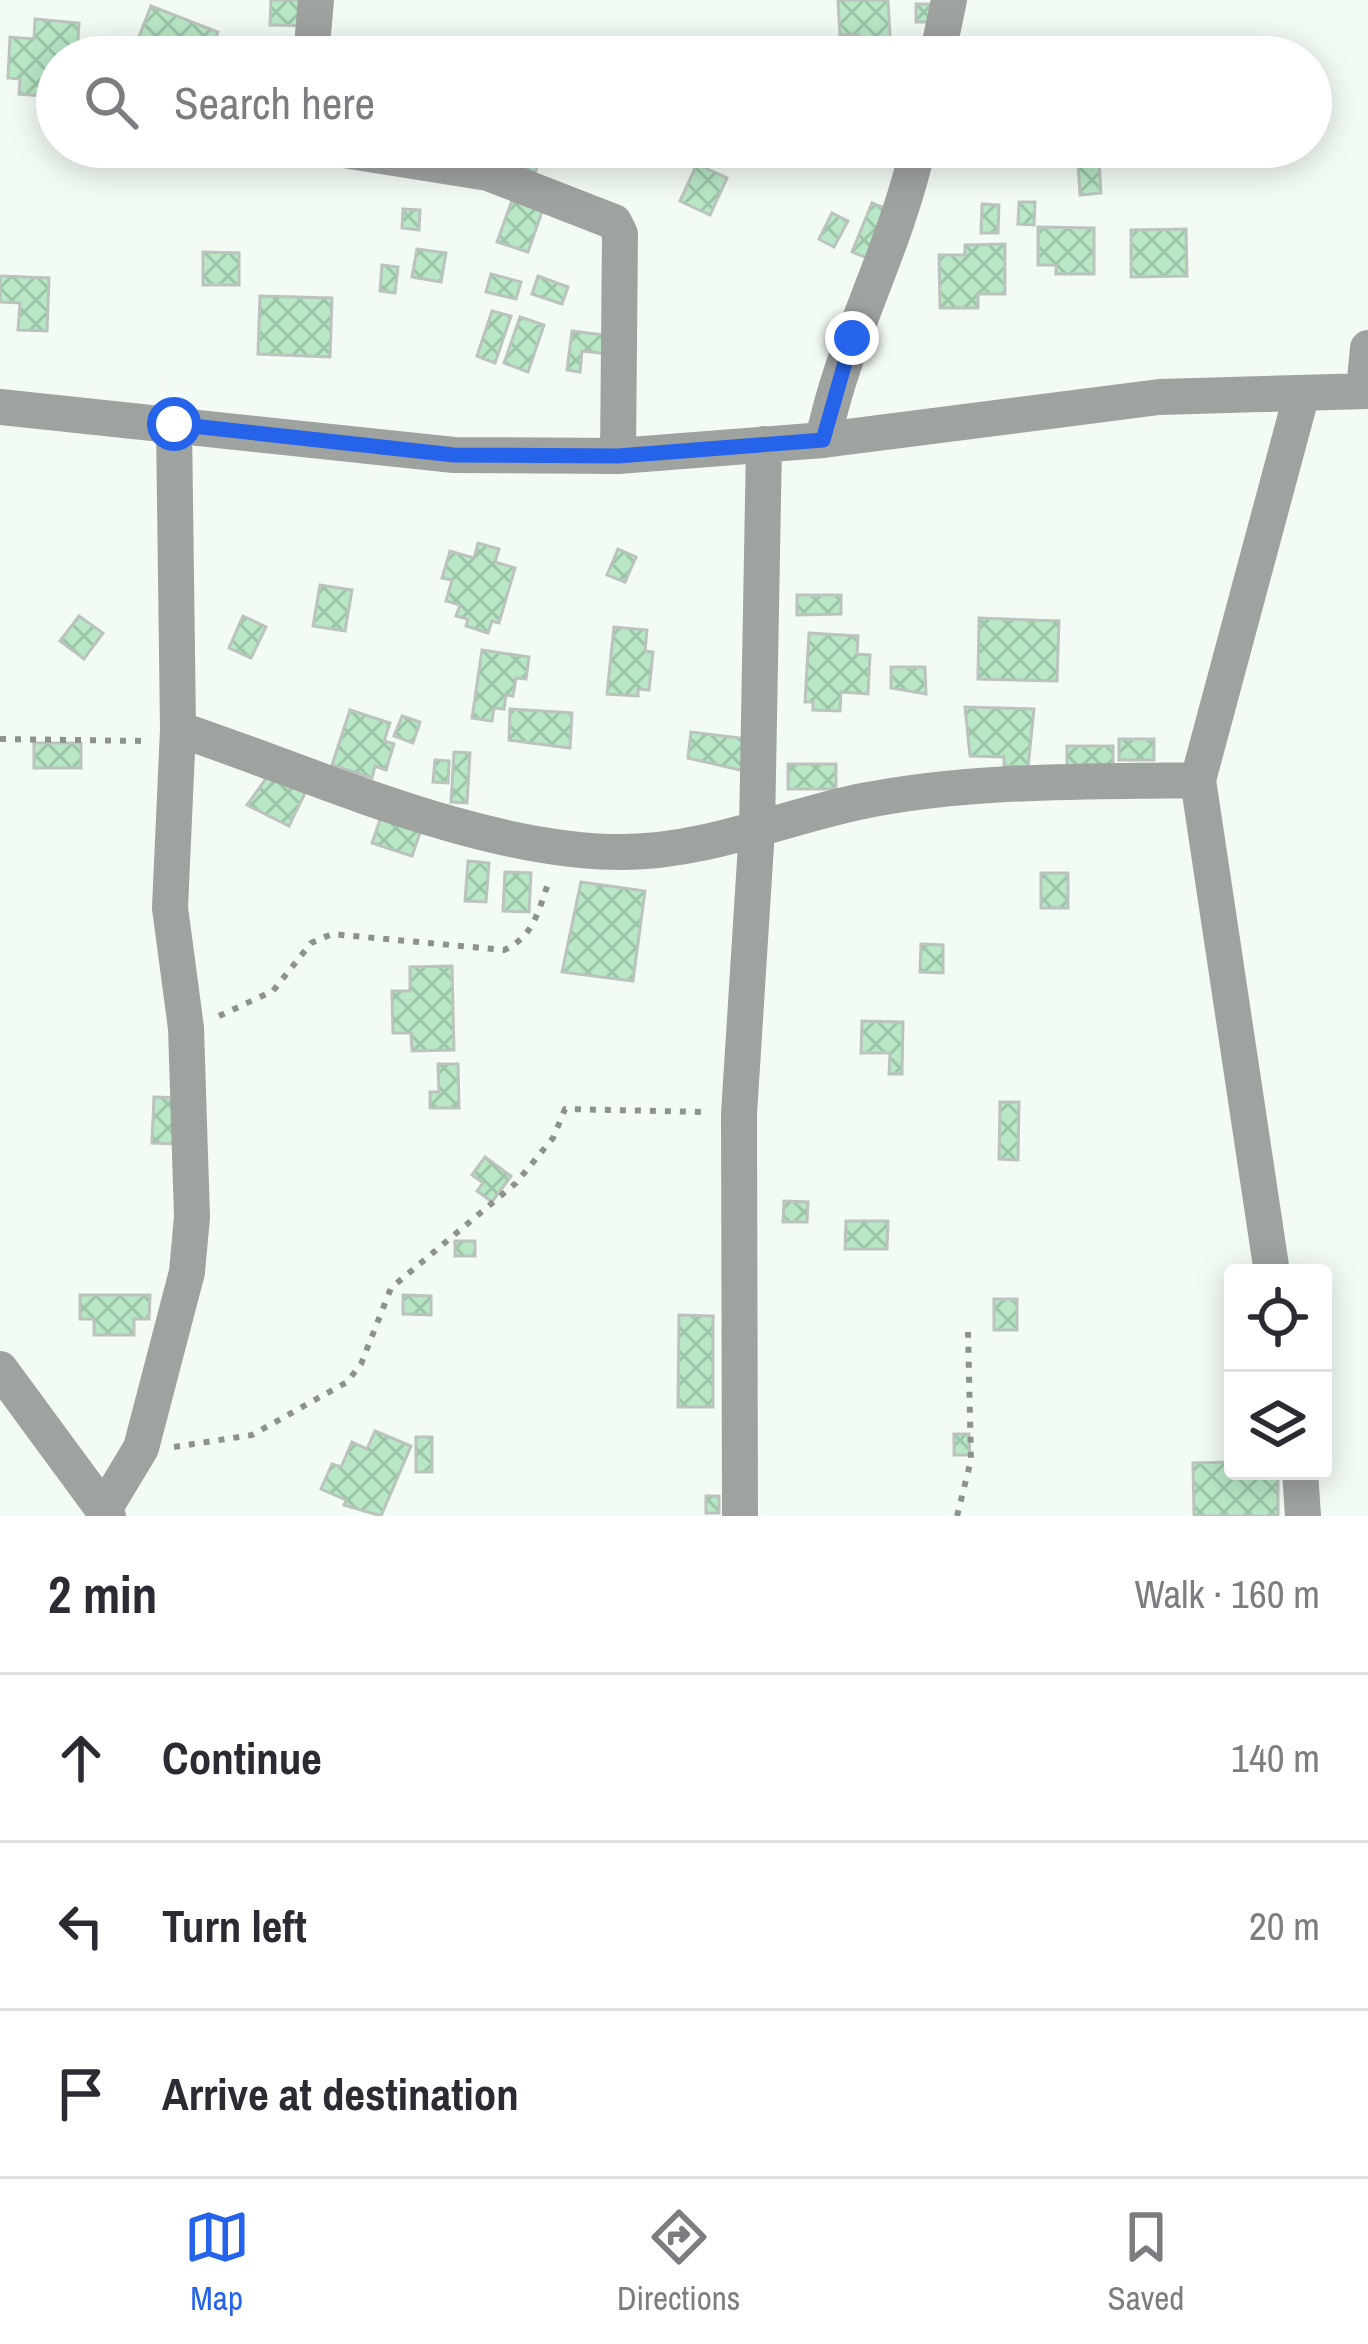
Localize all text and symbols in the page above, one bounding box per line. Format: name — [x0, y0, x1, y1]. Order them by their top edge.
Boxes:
search box — [36, 36, 1332, 168]
icon: search — [78, 69, 144, 135]
text: Search here — [174, 72, 375, 133]
route end — [825, 311, 879, 365]
route start — [147, 397, 201, 451]
map controls — [1224, 1264, 1332, 1480]
button: locate — [1224, 1264, 1332, 1372]
button: layers — [1224, 1372, 1332, 1480]
text: 2 min — [48, 1560, 157, 1629]
text: Walk · 160 m — [1135, 1568, 1320, 1620]
icon: ahead — [48, 1725, 114, 1791]
text: Continue — [162, 1727, 322, 1788]
text: 140 m — [1231, 1732, 1320, 1784]
icon: left — [48, 1893, 114, 1959]
text: Turn left — [162, 1895, 307, 1956]
text: 20 m — [1249, 1900, 1320, 1952]
icon: arrive — [48, 2061, 114, 2127]
text: Arrive at destination — [162, 2063, 519, 2124]
tab: Map — [184, 2204, 250, 2320]
tab: Directions — [617, 2204, 740, 2320]
tab: Saved — [1108, 2204, 1184, 2320]

